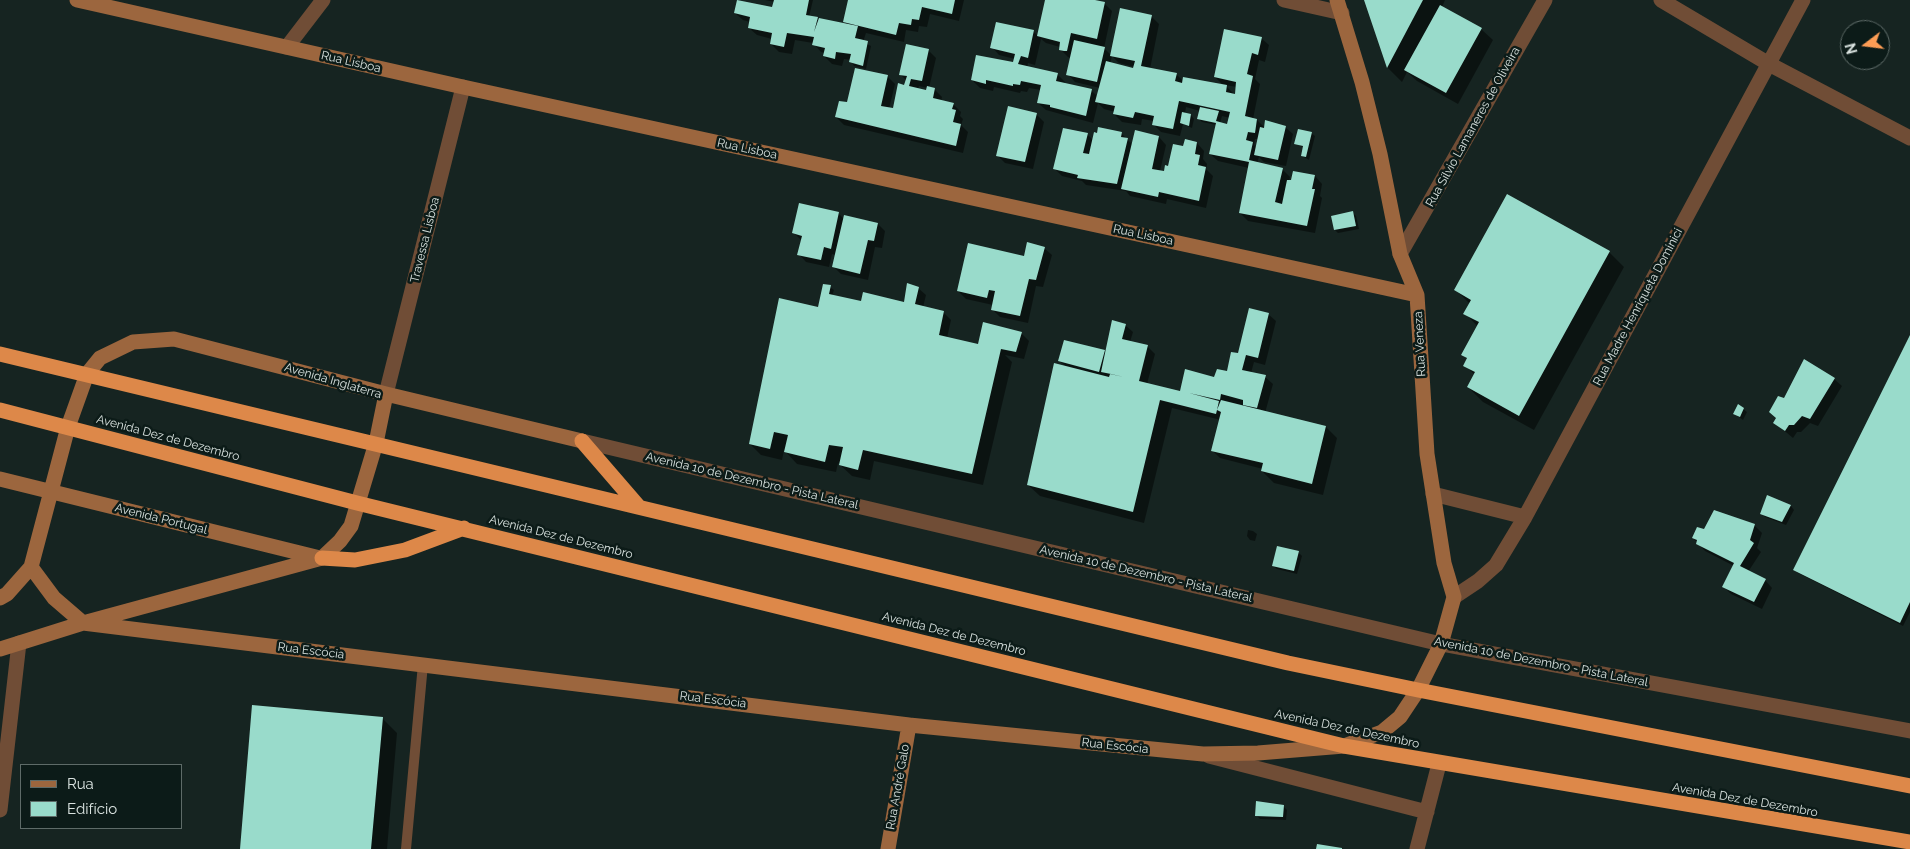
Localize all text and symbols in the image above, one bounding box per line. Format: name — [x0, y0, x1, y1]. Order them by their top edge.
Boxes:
north arrow — [1840, 20, 1890, 70]
text: N — [1842, 41, 1861, 56]
street label: Rua Sílvio Lamaneres de Oliveira — [1423, 44, 1523, 210]
street label: Rua Lisboa — [320, 48, 382, 76]
street label: Rua Lisboa — [716, 136, 778, 162]
street label: Travessa Lisboa — [407, 196, 443, 284]
street label: Rua Lisboa — [1112, 222, 1174, 248]
street label: Rua Madre Henriqueta Dominici — [1590, 226, 1686, 388]
street label: Rua Veneza — [1411, 311, 1429, 377]
street label: Avenida Inglaterra — [283, 360, 383, 402]
street label: Avenida Dez de Dezembro — [95, 412, 241, 464]
street label: Avenida 10 de Dezembro - Pista Lateral — [644, 449, 860, 513]
street label: Avenida Portugal — [113, 501, 209, 537]
street label: Avenida Dez de Dezembro — [488, 512, 634, 562]
street label: Avenida 10 de Dezembro - Pista Lateral — [1038, 542, 1254, 606]
street label: Avenida Dez de Dezembro — [881, 609, 1027, 659]
street label: Avenida 10 de Dezembro - Pista Lateral — [1433, 634, 1649, 690]
street label: Rua Escócia — [277, 640, 345, 662]
street label: Rua Escócia — [679, 689, 747, 711]
street label: Avenida Dez de Dezembro — [1273, 707, 1421, 751]
street label: Rua Escócia — [1081, 735, 1149, 757]
street label: Rua André Galo — [883, 743, 913, 831]
legend — [20, 764, 182, 829]
text: Rua — [67, 775, 94, 793]
street label: Avenida Dez de Dezembro — [1671, 780, 1819, 820]
text: Edifício — [67, 800, 117, 818]

